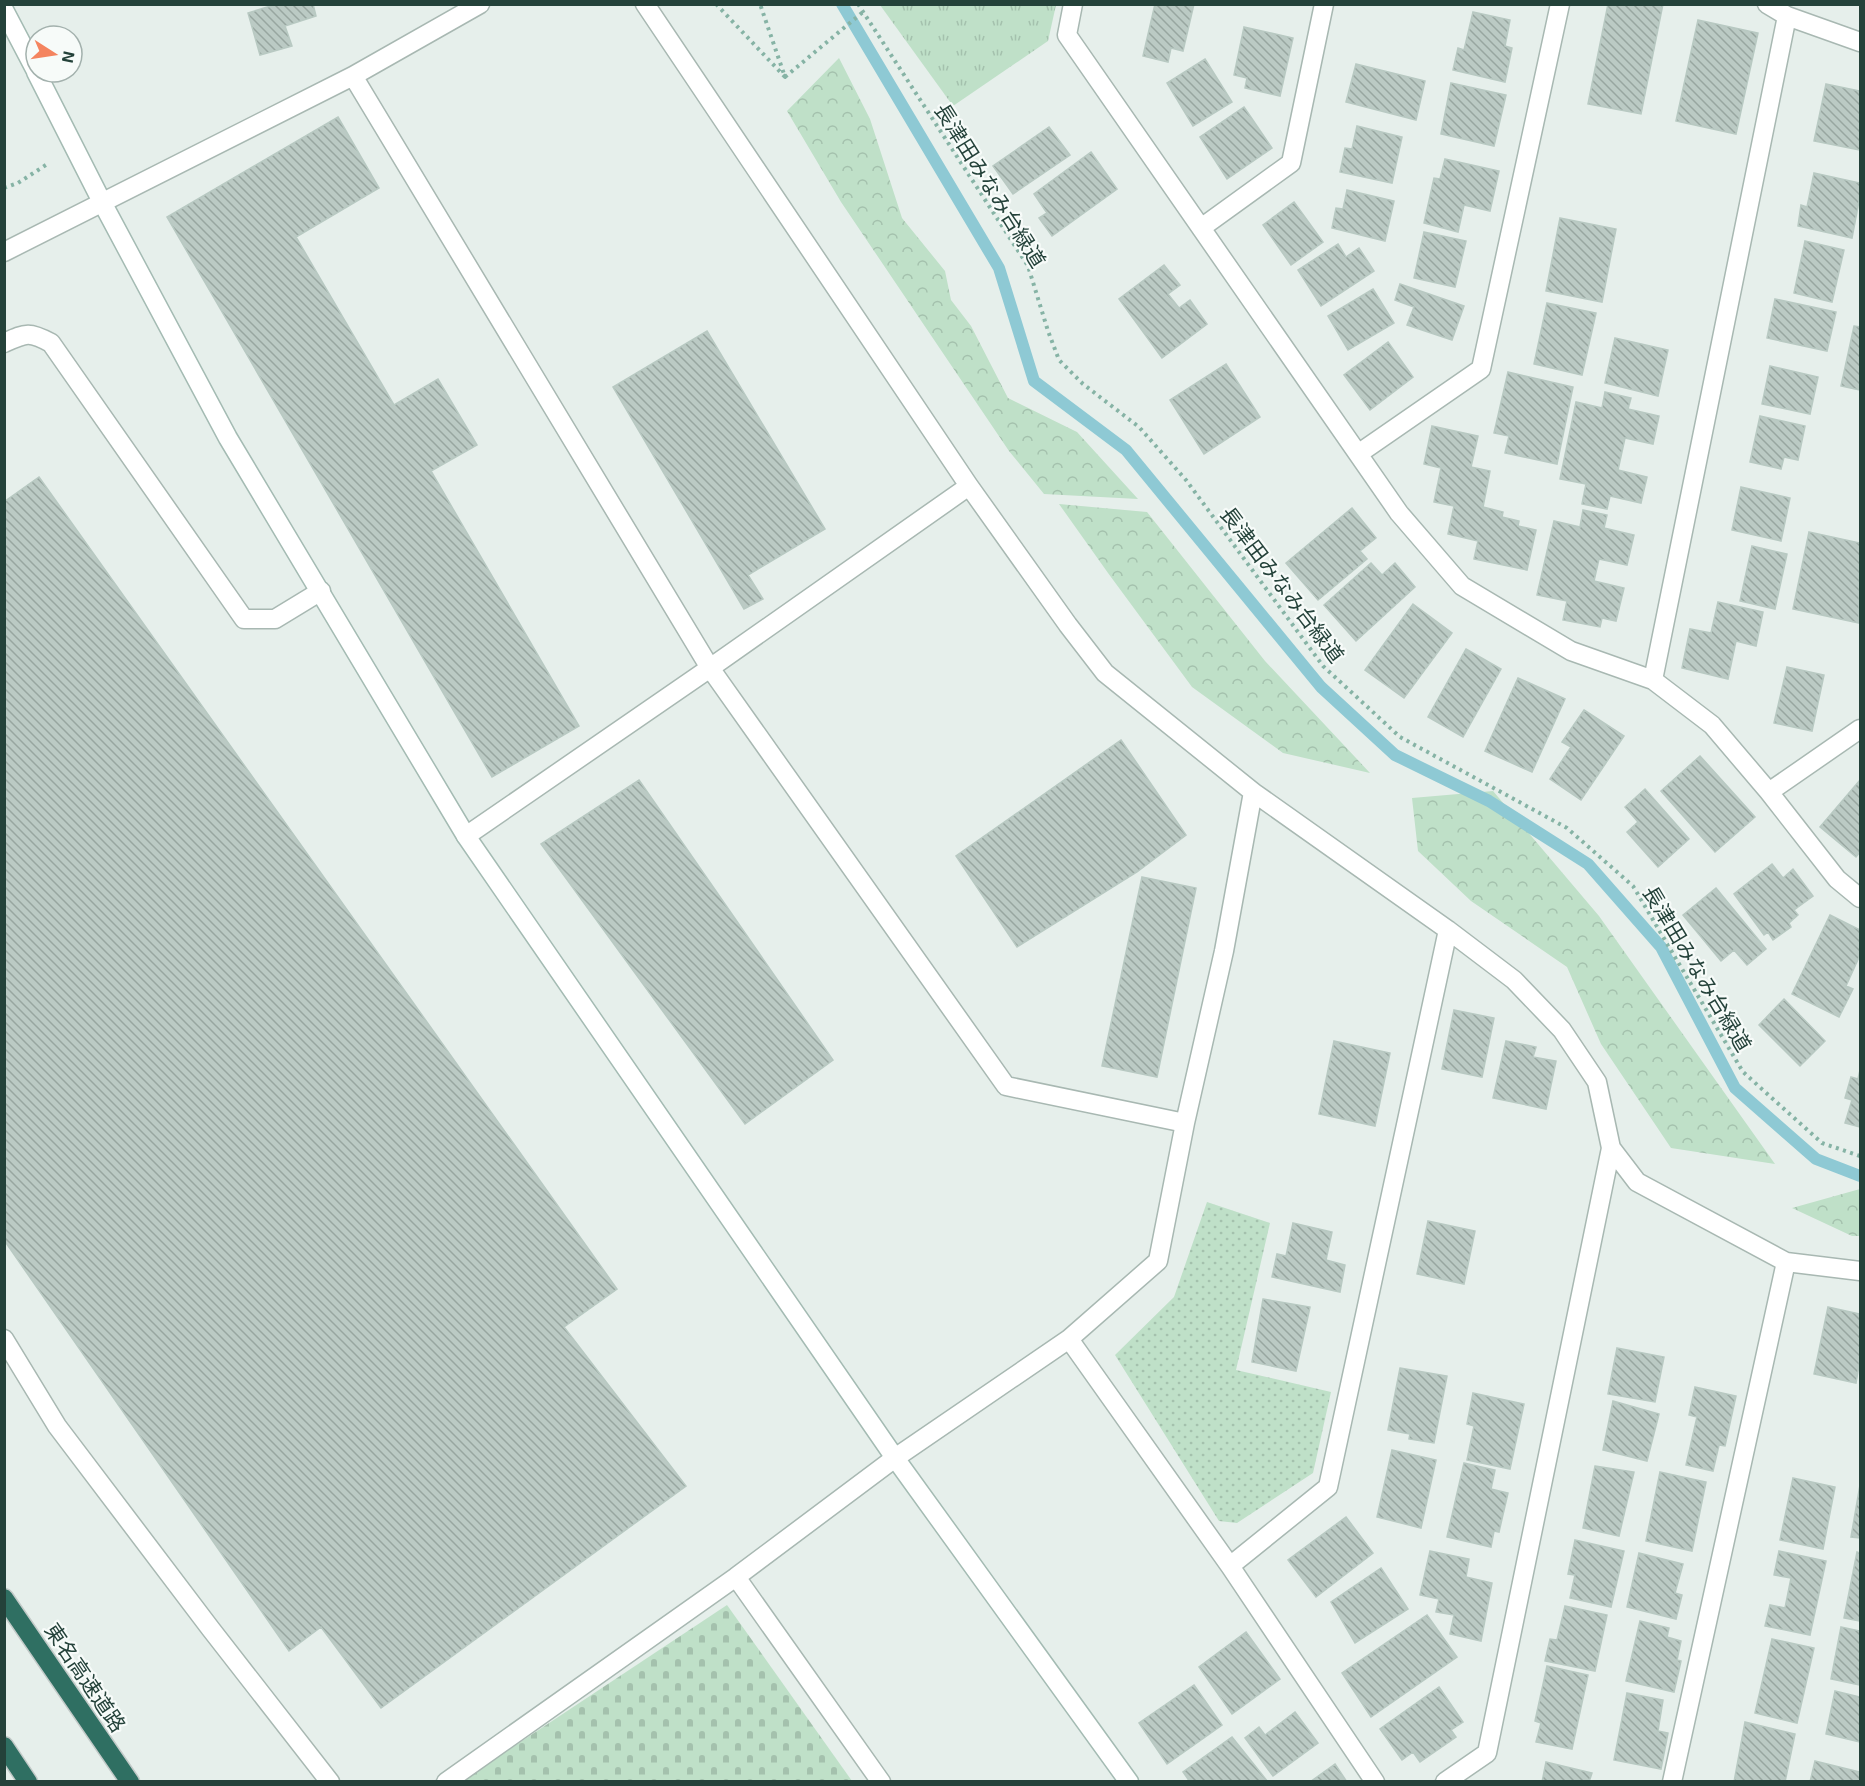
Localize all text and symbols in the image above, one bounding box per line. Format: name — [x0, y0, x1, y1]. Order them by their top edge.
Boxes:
north arrow — [24, 24, 84, 84]
text: N — [59, 50, 80, 65]
street label: 長津田みなみ台緑道 — [930, 98, 1052, 272]
street label: 長津田みなみ台緑道 — [1216, 501, 1350, 667]
street label: 長津田みなみ台緑道 — [1639, 881, 1757, 1055]
street label: 東名高速道路 — [40, 1618, 132, 1736]

